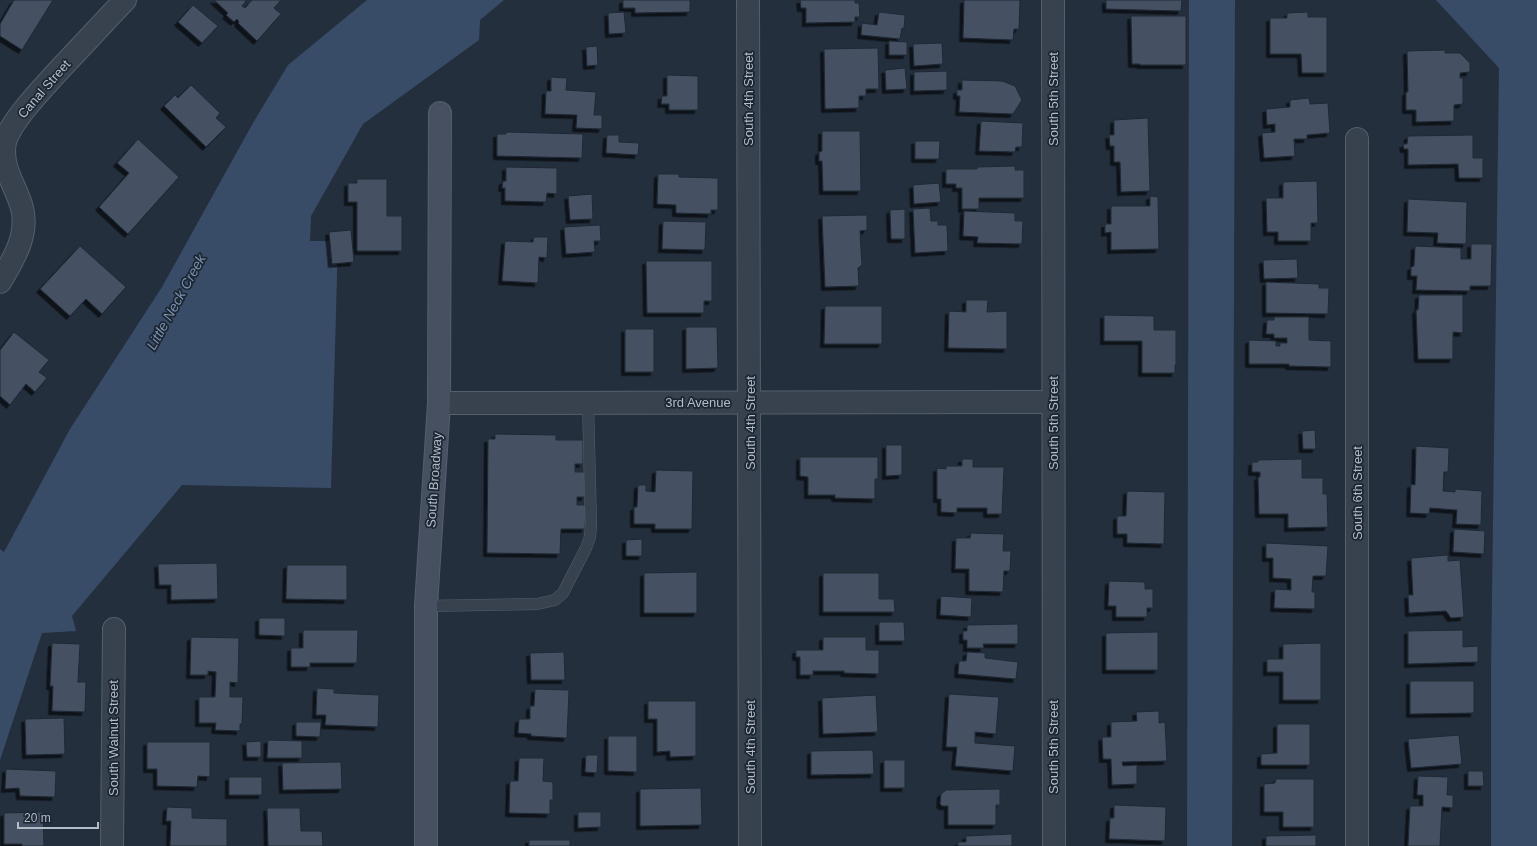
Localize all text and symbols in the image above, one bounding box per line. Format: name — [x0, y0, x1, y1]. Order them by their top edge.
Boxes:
street label: South 4th Street — [741, 52, 756, 146]
street label: South 5th Street — [1046, 52, 1061, 146]
street label: Canal Street — [15, 57, 74, 121]
water label: Little Neck Creek — [143, 251, 209, 352]
street label: South 4th Street — [743, 376, 758, 470]
street label: South 5th Street — [1046, 376, 1061, 470]
street label: 3rd Avenue — [665, 395, 731, 410]
street label: South Broadway — [423, 431, 445, 528]
street label: South 6th Street — [1350, 446, 1365, 540]
street label: South Walnut Street — [106, 680, 121, 796]
street label: South 4th Street — [743, 700, 758, 794]
street label: South 5th Street — [1046, 700, 1061, 794]
scale bar — [18, 804, 98, 830]
text: 20 m — [24, 811, 51, 825]

